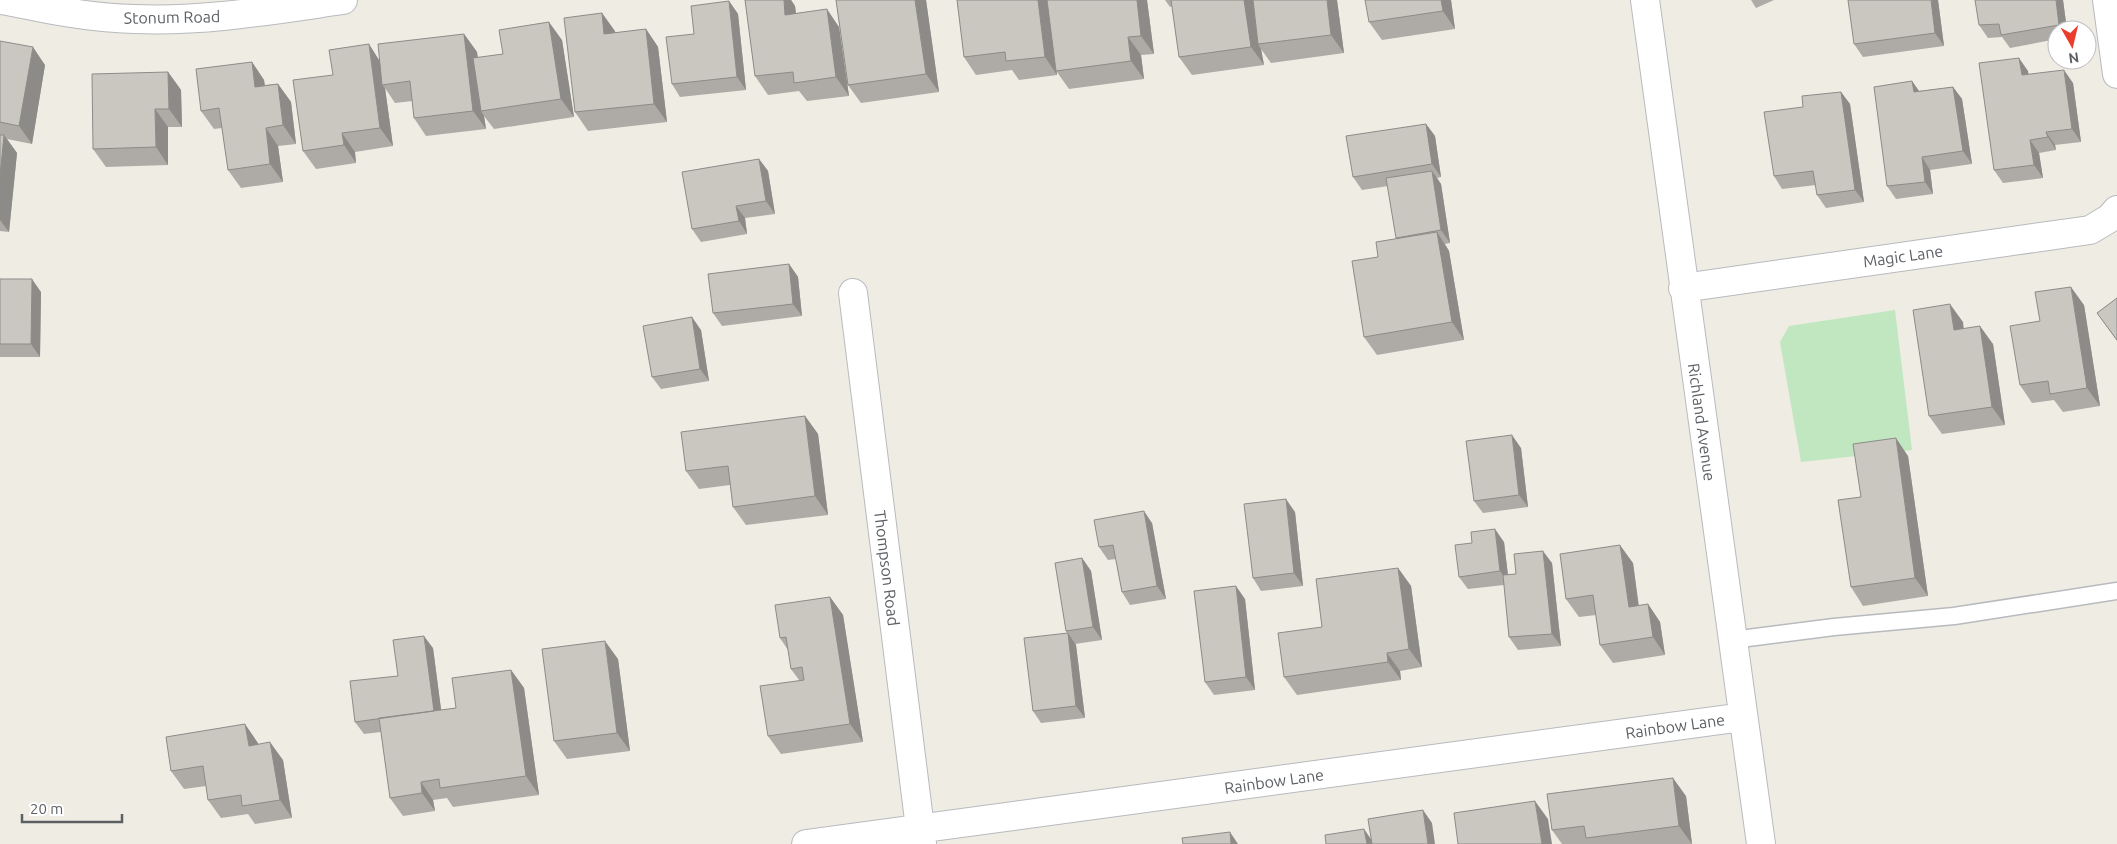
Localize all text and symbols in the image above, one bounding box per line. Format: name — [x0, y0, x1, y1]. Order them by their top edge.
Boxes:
street label: Stonum Road — [124, 7, 220, 27]
north arrow — [2047, 20, 2097, 70]
text: N — [2068, 49, 2080, 67]
street label: Magic Lane — [1862, 241, 1944, 271]
street label: Richland Avenue — [1685, 362, 1719, 482]
street label: Thompson Road — [871, 509, 903, 627]
street label: Rainbow Lane — [1624, 710, 1726, 742]
street label: Rainbow Lane — [1223, 765, 1325, 797]
scale bar — [22, 792, 122, 824]
text: 20 m — [30, 800, 63, 817]

